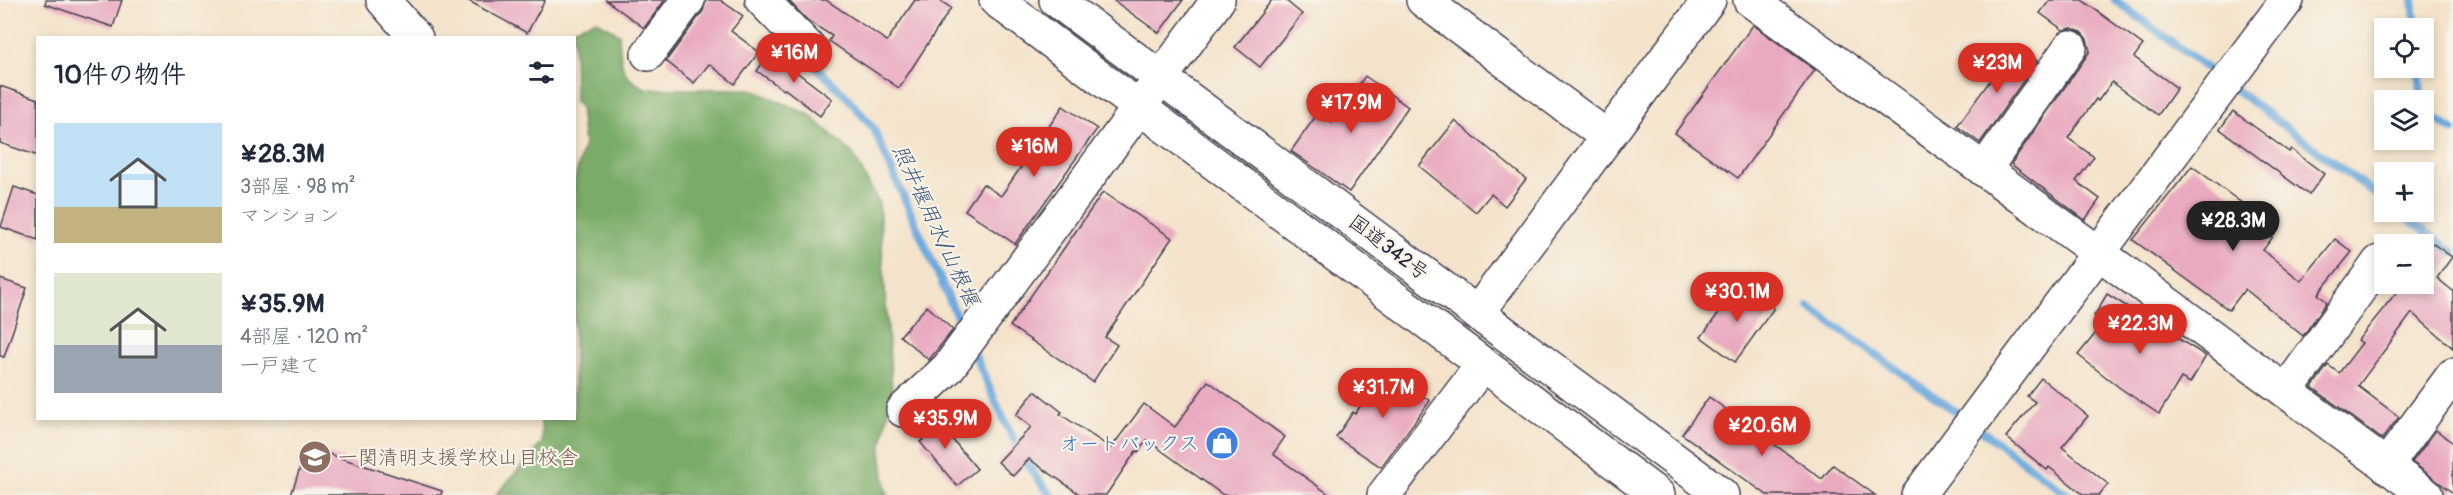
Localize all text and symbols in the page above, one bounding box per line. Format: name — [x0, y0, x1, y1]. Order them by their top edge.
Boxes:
map controls — [2374, 18, 2434, 294]
button: locate — [2374, 18, 2434, 78]
pin: ¥16M — [758, 33, 830, 84]
text: ¥16M — [770, 40, 818, 65]
pin: ¥23M — [1961, 43, 2033, 94]
text: ¥23M — [1972, 50, 2022, 75]
icon: filters — [525, 56, 558, 89]
text: 10件の物件 — [54, 59, 186, 91]
pin: ¥17.9M — [1302, 83, 1400, 134]
text: ¥17.9M — [1320, 90, 1382, 115]
button: layers — [2374, 90, 2434, 150]
pin: ¥16M — [998, 127, 1070, 178]
text: ¥16M — [1010, 134, 1058, 159]
text: ¥28.3M — [240, 138, 325, 170]
water label: 照井堰用水/山根堰 — [886, 140, 986, 312]
icon: home — [102, 147, 174, 219]
button: + — [2374, 162, 2434, 222]
text: 3部屋 · 98 m² — [240, 174, 356, 199]
pin: ¥28.3M — [2184, 201, 2282, 252]
text: マンション — [240, 203, 339, 228]
text: ¥28.3M — [2200, 208, 2266, 233]
street label: 国道342号 — [1344, 209, 1434, 286]
button: − — [2374, 234, 2434, 294]
pin: ¥30.1M — [1688, 272, 1786, 323]
text: ¥30.1M — [1704, 279, 1770, 304]
text: ¥35.9M — [240, 288, 324, 320]
icon: home — [102, 297, 174, 369]
pin: ¥22.3M — [2091, 304, 2189, 355]
text: ¥22.3M — [2107, 311, 2173, 336]
text: 4部屋 · 120 m² — [240, 324, 368, 349]
text: 一戸建て — [240, 353, 320, 378]
pin: ¥31.7M — [1334, 368, 1432, 419]
text: ¥31.7M — [1352, 375, 1414, 400]
pin: ¥35.9M — [896, 399, 994, 450]
text: ¥35.9M — [913, 406, 977, 431]
pin: ¥20.6M — [1713, 406, 1811, 457]
text: ¥20.6M — [1727, 413, 1797, 438]
shop icon: オートバックス — [1204, 425, 1240, 461]
place label: オートバックス — [1059, 431, 1199, 456]
school or university icon: 一関清明支援学校山目校舎 — [297, 439, 333, 475]
place label: 一関清明支援学校山目校舎 — [338, 445, 578, 470]

